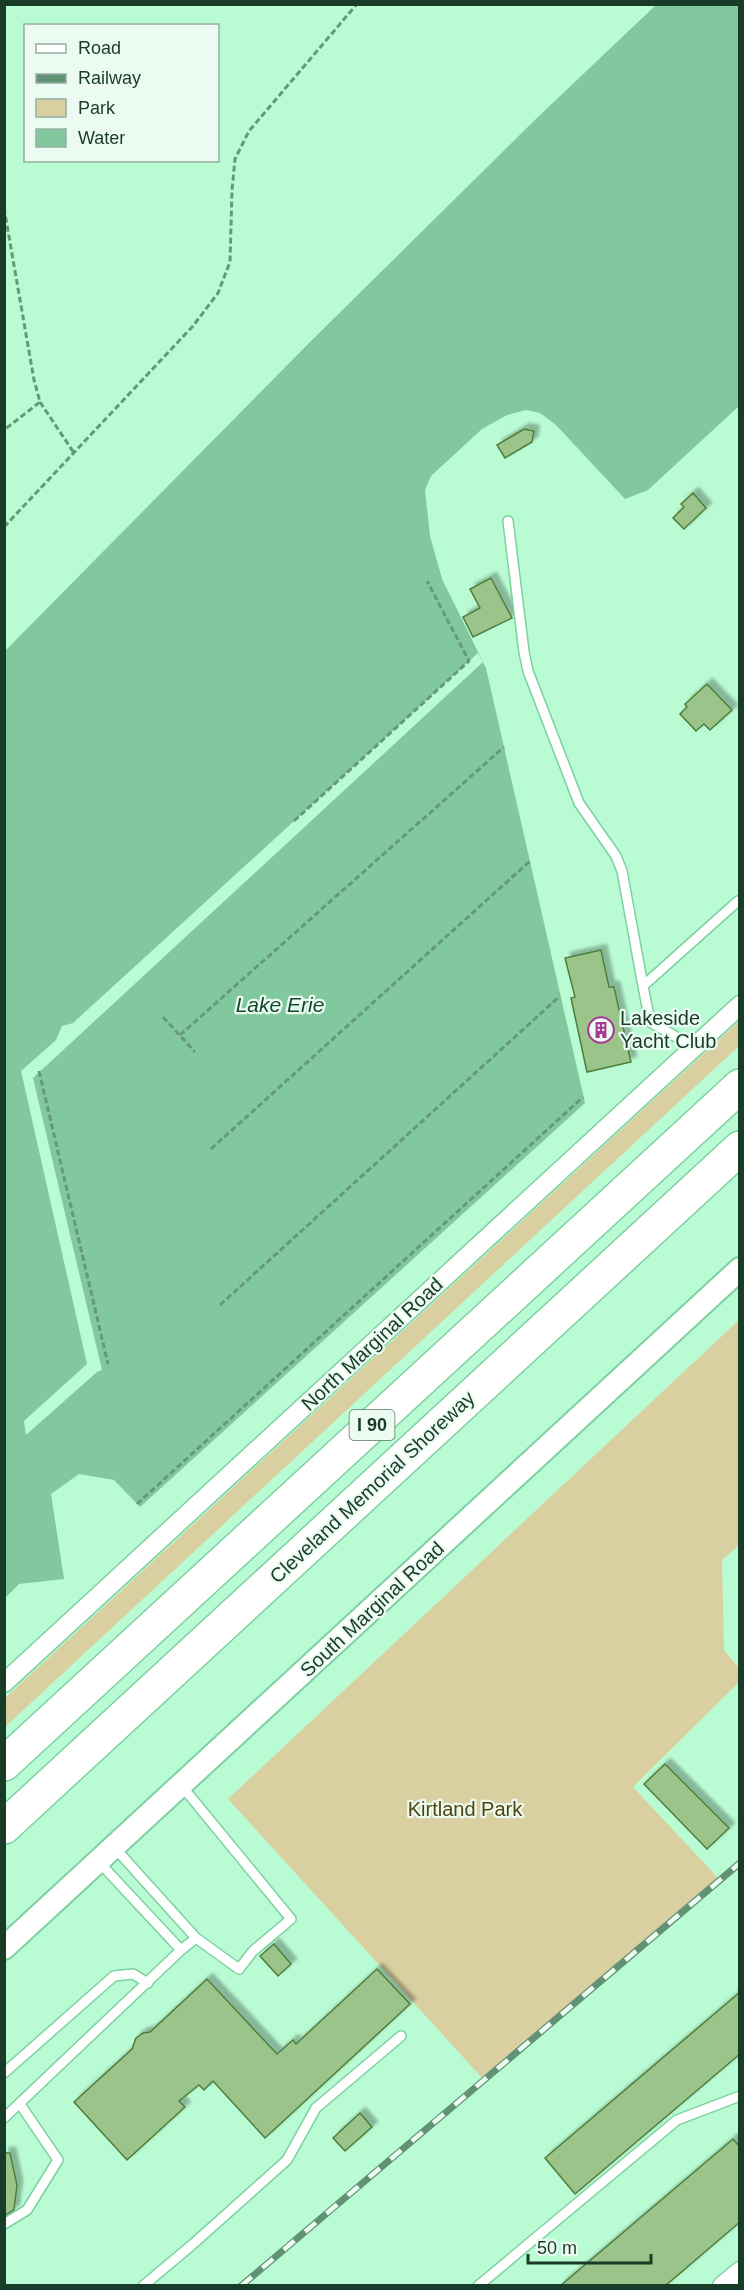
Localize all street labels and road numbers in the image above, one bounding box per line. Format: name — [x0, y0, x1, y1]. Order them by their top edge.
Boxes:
street label: North Marginal Road — [297, 1273, 447, 1415]
street label: Cleveland Memorial Shoreway — [265, 1386, 479, 1588]
road number: I 90 — [350, 1410, 394, 1440]
street label: South Marginal Road — [296, 1537, 448, 1681]

